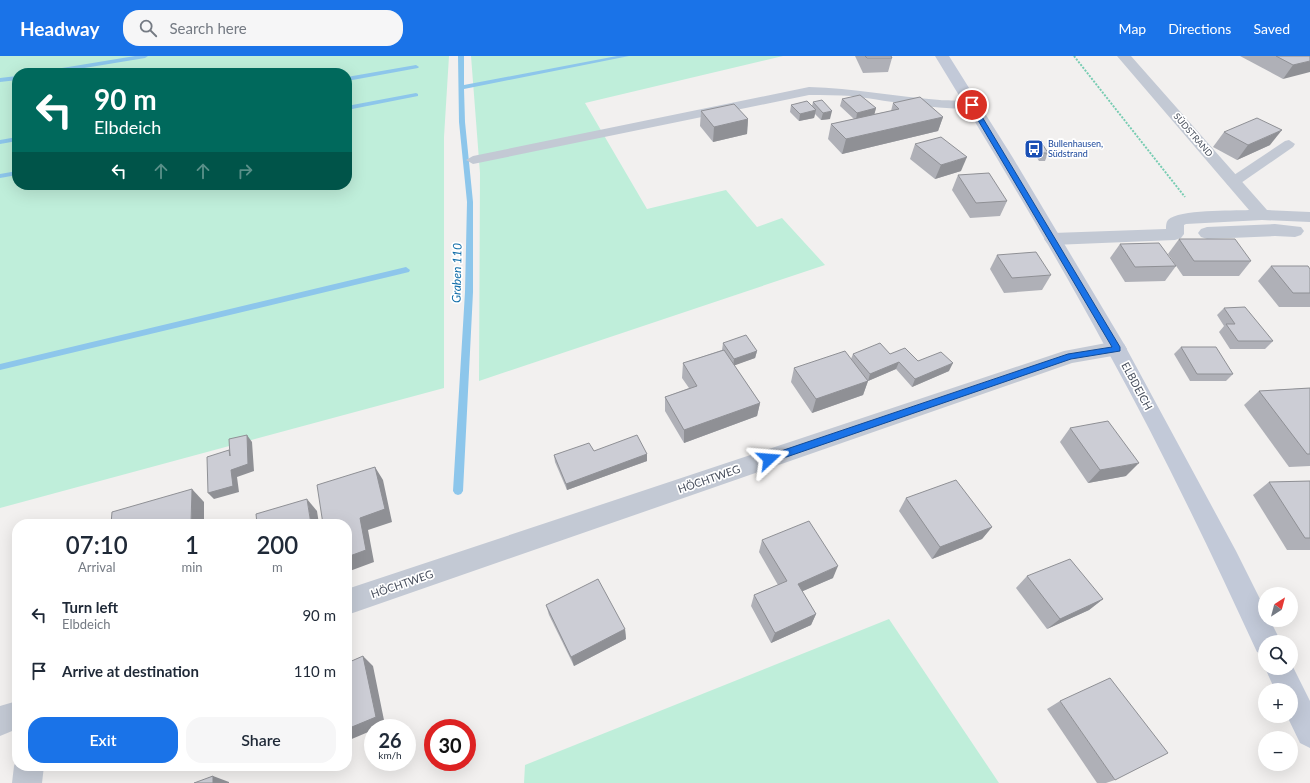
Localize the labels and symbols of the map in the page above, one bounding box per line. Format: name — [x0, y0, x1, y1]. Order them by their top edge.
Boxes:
pin — [955, 88, 989, 122]
street label: SÜDSTRAND — [1172, 111, 1215, 159]
bus stop icon: Bullenhausen, Südstrand — [1023, 138, 1045, 160]
place label: Bullenhausen, Südstrand — [1048, 138, 1103, 159]
water label: Graben 110 — [448, 243, 465, 303]
street label: ELBDEICH — [1119, 359, 1156, 412]
position arrow — [748, 438, 790, 480]
street label: HÖCHTWEG — [676, 462, 742, 495]
street label: HÖCHTWEG — [369, 567, 435, 600]
north arrow — [1258, 587, 1298, 627]
speed limit sign: 30 — [424, 719, 476, 771]

